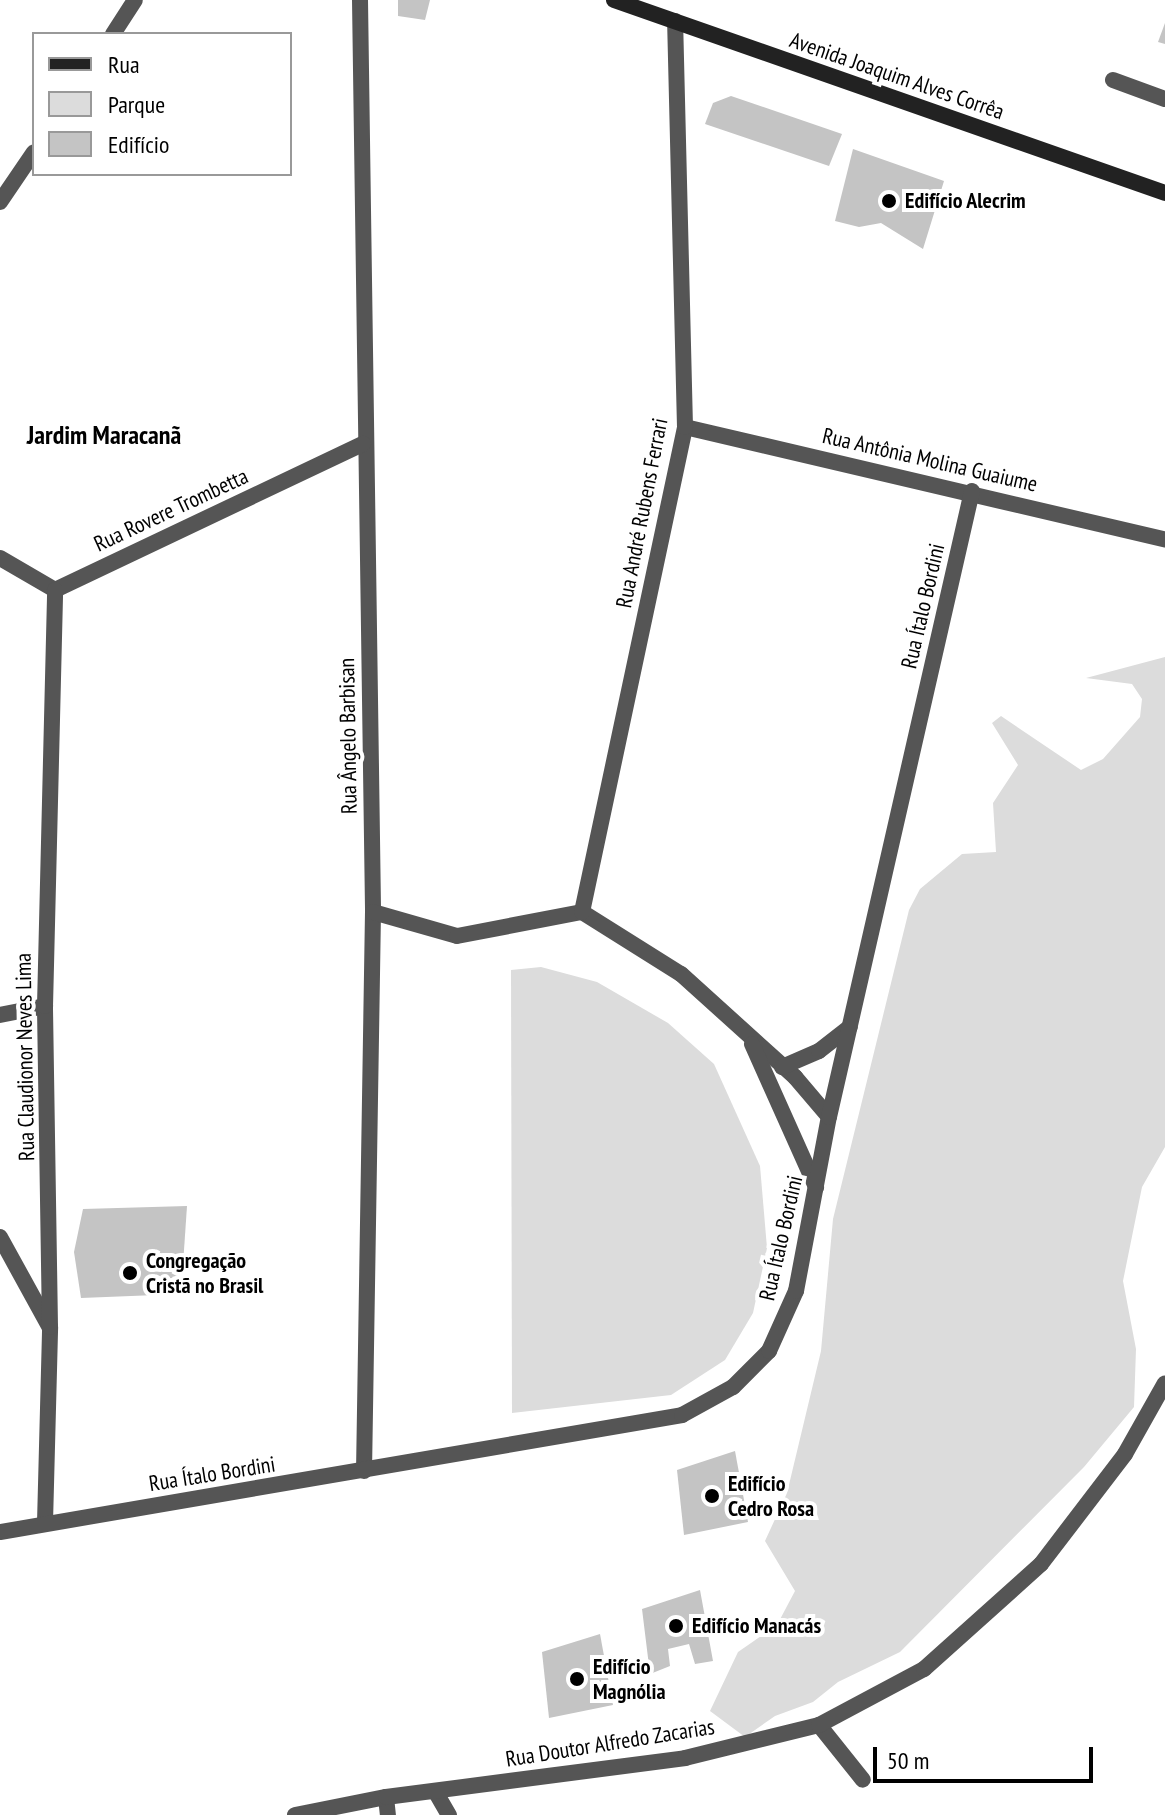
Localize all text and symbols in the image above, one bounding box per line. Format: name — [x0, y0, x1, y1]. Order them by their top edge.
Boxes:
street label: Avenida Joaquim Alves Corrêa — [786, 27, 1008, 125]
legend — [32, 32, 292, 176]
text: Rua — [108, 49, 140, 80]
text: Parque — [108, 89, 165, 120]
text: Edifício — [108, 129, 169, 160]
place label: Edifício Alecrim — [905, 188, 1026, 214]
marker: Edifício Alecrim — [880, 192, 898, 210]
street label: Rua André Rubens Ferrari — [611, 416, 673, 610]
district label: Jardim Maracanã — [27, 419, 181, 451]
street label: Rua Antônia Molina Guaiume — [820, 422, 1040, 498]
street label: Rua Rovere Trombetta — [90, 463, 252, 557]
street label: Rua Ítalo Bordini — [896, 541, 950, 671]
street label: Rua Ângelo Barbisan — [333, 657, 363, 815]
street label: Rua Claudionor Neves Lima — [10, 953, 40, 1161]
street label: Rua Ítalo Bordini — [754, 1173, 808, 1303]
place label: Congregação Cristã no Brasil — [146, 1247, 263, 1298]
marker: Congregação Cristã no Brasil — [121, 1264, 139, 1282]
street label: Rua Ítalo Bordini — [147, 1451, 277, 1497]
place label: Edifício Cedro Rosa — [728, 1470, 814, 1522]
marker: Edifício Cedro Rosa — [703, 1487, 721, 1505]
place label: Edifício Manacás — [692, 1613, 821, 1639]
marker: Edifício Manacás — [667, 1617, 685, 1635]
place label: Edifício Magnólia — [593, 1653, 665, 1704]
marker: Edifício Magnólia — [568, 1670, 586, 1688]
street label: Rua Doutor Alfredo Zacarias — [503, 1713, 717, 1773]
scale bar — [877, 1731, 1097, 1781]
text: 50 m — [887, 1745, 929, 1776]

